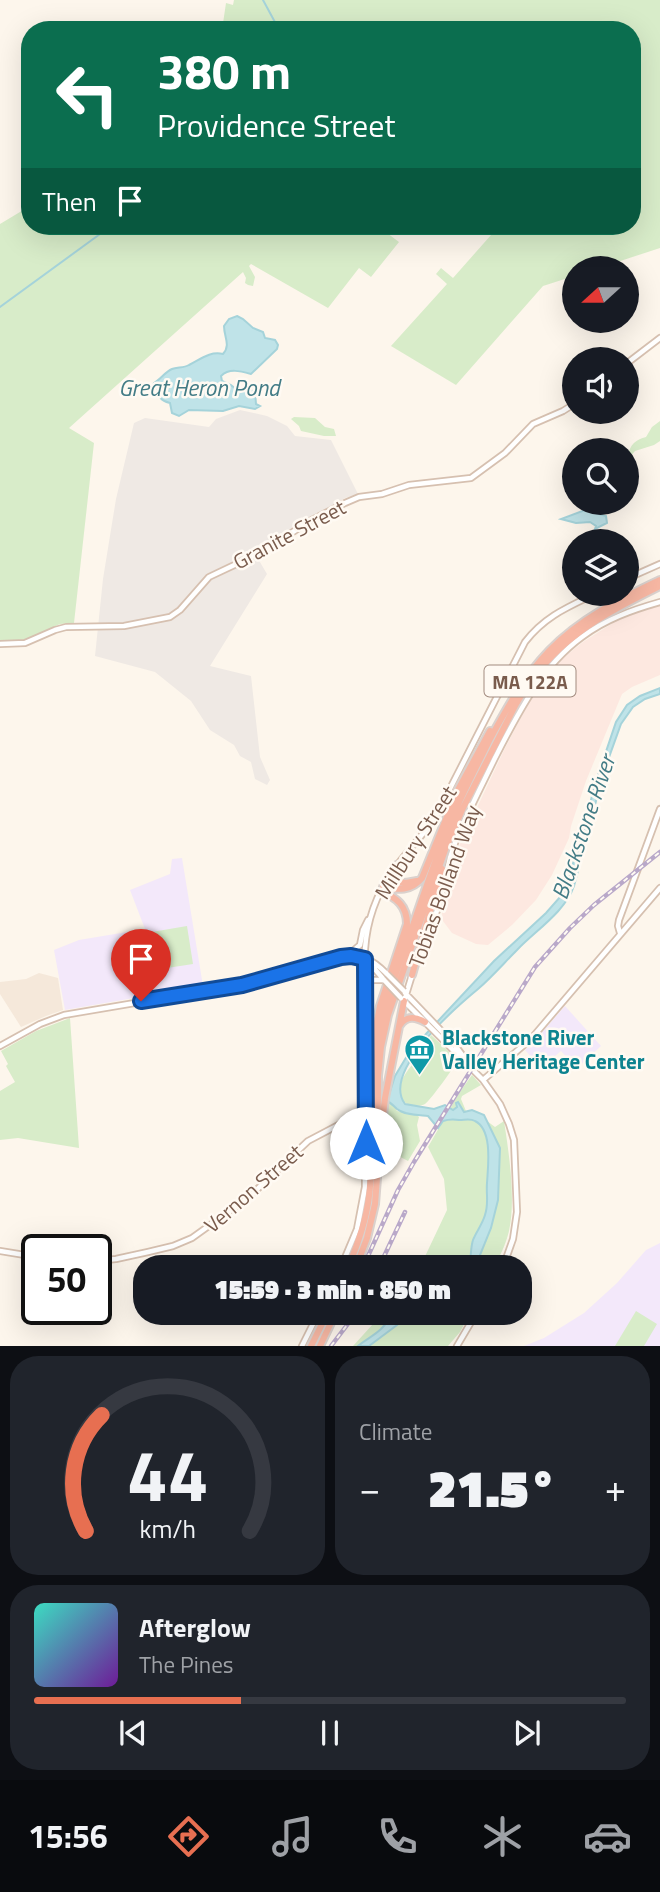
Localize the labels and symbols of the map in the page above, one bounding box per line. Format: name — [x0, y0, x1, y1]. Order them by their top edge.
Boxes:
north arrow — [562, 256, 639, 332]
water label: Great Heron Pond — [118, 370, 282, 405]
street label: Granite Street — [227, 491, 352, 577]
road number: MA 122A — [484, 666, 576, 696]
water label: Blackstone River — [542, 747, 625, 904]
street label: Millbury Street — [366, 778, 464, 905]
street label: Tobias Bolland Way — [400, 800, 488, 972]
pin — [111, 929, 171, 1001]
place label: Blackstone River Valley Heritage Center — [442, 1021, 645, 1077]
museum icon: Blackstone River Valley Heritage Center — [402, 1032, 436, 1076]
position arrow — [329, 1106, 403, 1180]
street label: Vernon Street — [197, 1136, 310, 1240]
speed limit sign: 50 — [21, 1234, 112, 1325]

